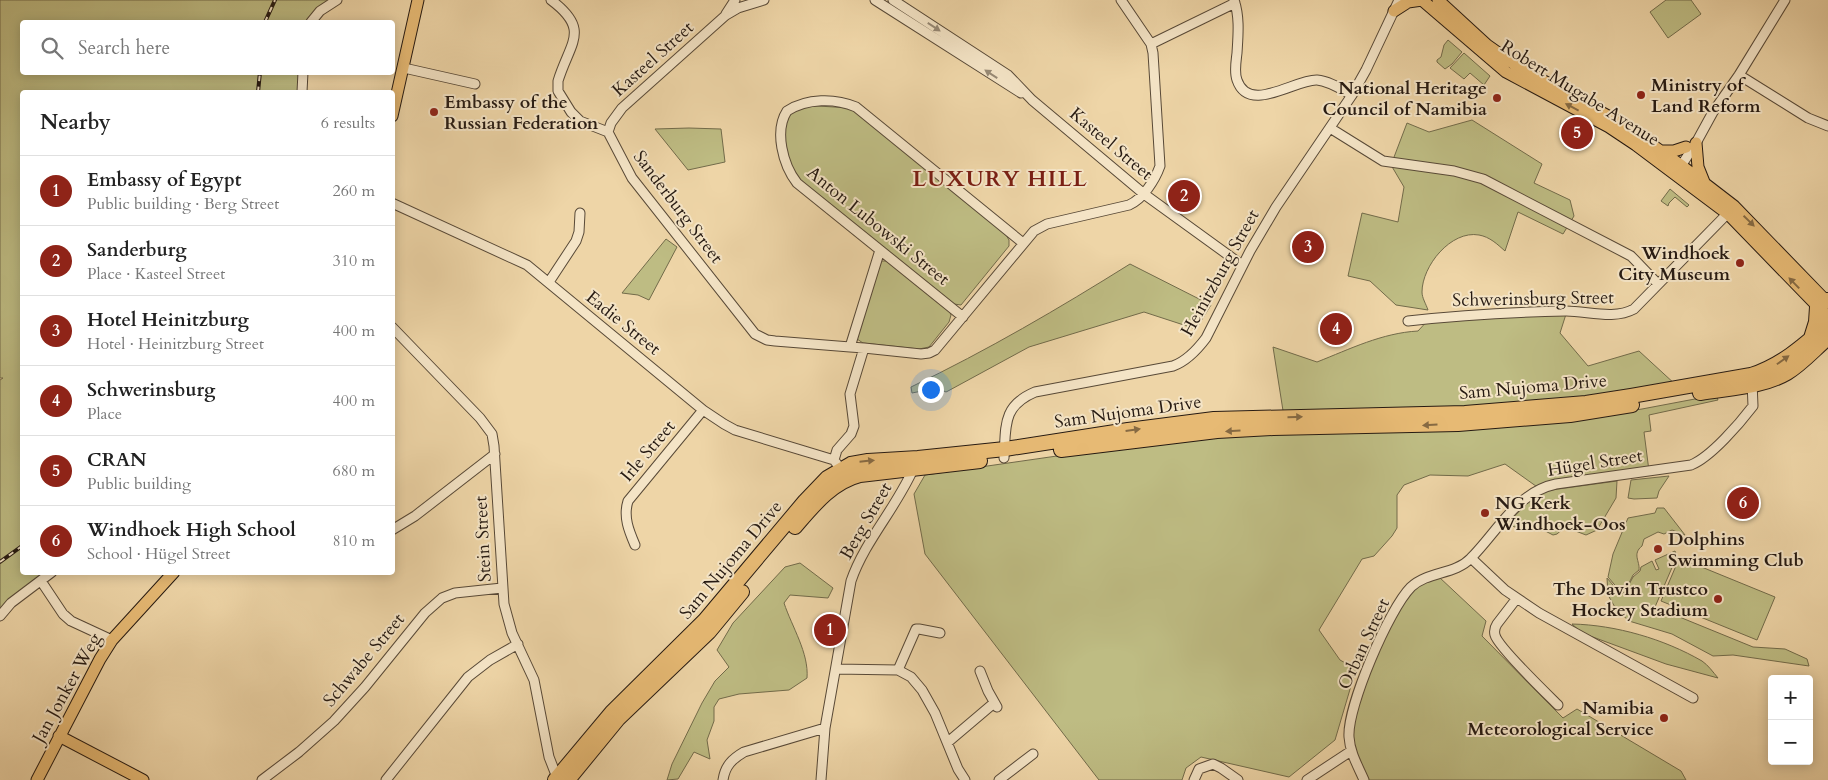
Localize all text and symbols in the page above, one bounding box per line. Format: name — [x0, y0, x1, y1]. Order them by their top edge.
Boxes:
street label: Kasteel Street — [607, 15, 699, 102]
search box — [20, 20, 395, 75]
one-way arrow — [928, 22, 941, 32]
icon: search — [38, 34, 66, 62]
street label: Robert Mugabe Avenue — [1496, 34, 1664, 152]
text: Search here — [78, 35, 170, 61]
one-way arrow — [984, 69, 998, 79]
place label: Ministry of Land Reform — [1651, 73, 1761, 119]
place label: National Heritage Council of Namibia — [1323, 76, 1487, 122]
marker: Ministry of Land Reform — [1635, 89, 1647, 101]
place label: Embassy of the Russian Federation — [444, 90, 599, 136]
marker: National Heritage Council of Namibia — [1491, 92, 1503, 104]
street label: Kasteel Street — [1064, 102, 1158, 187]
one-way arrow — [1564, 103, 1579, 111]
marker: Embassy of the Russian Federation — [428, 106, 440, 118]
text: Nearby — [40, 108, 111, 137]
text: 6 results — [321, 112, 375, 134]
pin: 5 — [1561, 114, 1593, 152]
street label: Sanderburg Street — [627, 145, 729, 269]
street label: Anton Lubowski Street — [801, 161, 955, 292]
district label: LUXURY HILL — [912, 164, 1088, 194]
text: Embassy of Egypt — [87, 167, 241, 193]
pin: 2 — [1168, 177, 1200, 215]
text: 1 — [52, 180, 60, 202]
text: 260 m — [333, 180, 375, 202]
text: Public building · Berg Street — [87, 193, 279, 215]
street label: Heinitzburg Street — [1175, 205, 1265, 341]
one-way arrow — [1743, 215, 1755, 227]
pin: 3 — [1292, 228, 1324, 266]
text: Sanderburg — [87, 237, 187, 263]
place label: Windhoek City Museum — [1618, 241, 1731, 287]
text: 2 — [52, 250, 60, 272]
text: 310 m — [333, 250, 375, 272]
marker: Windhoek City Museum — [1734, 257, 1746, 269]
text: Place · Kasteel Street — [87, 263, 225, 285]
one-way arrow — [1788, 277, 1800, 289]
street label: Eadie Street — [580, 285, 666, 361]
street label: Schwerinsburg Street — [1452, 285, 1614, 313]
text: Hotel Heinitzburg — [87, 307, 249, 333]
pin: 4 — [1320, 310, 1352, 348]
text: 3 — [52, 320, 60, 342]
text: 400 m — [333, 320, 375, 342]
text: Hotel · Heinitzburg Street — [87, 333, 264, 355]
one-way arrow — [1776, 355, 1790, 365]
street label: Sam Nujoma Drive — [1458, 368, 1608, 406]
text: Schwerinsburg — [87, 377, 215, 403]
your location — [918, 377, 944, 403]
street label: Sam Nujoma Drive — [1053, 389, 1203, 435]
text: 4 — [52, 390, 60, 412]
text: 400 m — [333, 390, 375, 412]
text: Place — [87, 403, 122, 425]
one-way arrow — [1287, 413, 1303, 421]
street label: Irle Street — [615, 415, 681, 487]
one-way arrow — [1422, 422, 1438, 430]
one-way arrow — [1125, 426, 1141, 434]
one-way arrow — [1224, 427, 1240, 435]
street label: Hügel Street — [1546, 443, 1645, 483]
text: CRAN — [87, 447, 147, 473]
one-way arrow — [860, 457, 876, 465]
text: 5 — [52, 460, 60, 482]
text: 680 m — [333, 460, 375, 482]
text: Public building — [87, 473, 191, 495]
street label: Berg Street — [834, 478, 898, 564]
pin: 6 — [1727, 484, 1759, 522]
place label: NG Kerk Windhoek-Oos — [1494, 491, 1626, 537]
street label: Stein Street — [468, 495, 498, 583]
street label: Sam Nujoma Drive — [674, 495, 788, 625]
marker: NG Kerk Windhoek-Oos — [1479, 507, 1491, 519]
text: Windhoek High School — [87, 517, 296, 543]
place label: Dolphins Swimming Club — [1668, 527, 1804, 573]
text: 6 — [52, 530, 60, 552]
text: 810 m — [333, 530, 375, 552]
text: School · Hügel Street — [87, 543, 230, 565]
marker: Dolphins Swimming Club — [1652, 543, 1664, 555]
place label: The Davin Trustco Hockey Stadium — [1553, 577, 1708, 623]
marker: The Davin Trustco Hockey Stadium — [1712, 593, 1724, 605]
street label: Orban Street — [1332, 594, 1396, 694]
street label: Schwabe Street — [317, 608, 411, 712]
pin: 1 — [814, 611, 846, 649]
street label: Jan Jonker Weg — [25, 628, 108, 750]
map controls — [1768, 675, 1813, 765]
button: + — [1768, 675, 1813, 720]
place label: Namibia Meteorological Service — [1467, 696, 1654, 742]
marker: Namibia Meteorological Service — [1658, 712, 1670, 724]
button: − — [1768, 720, 1813, 765]

